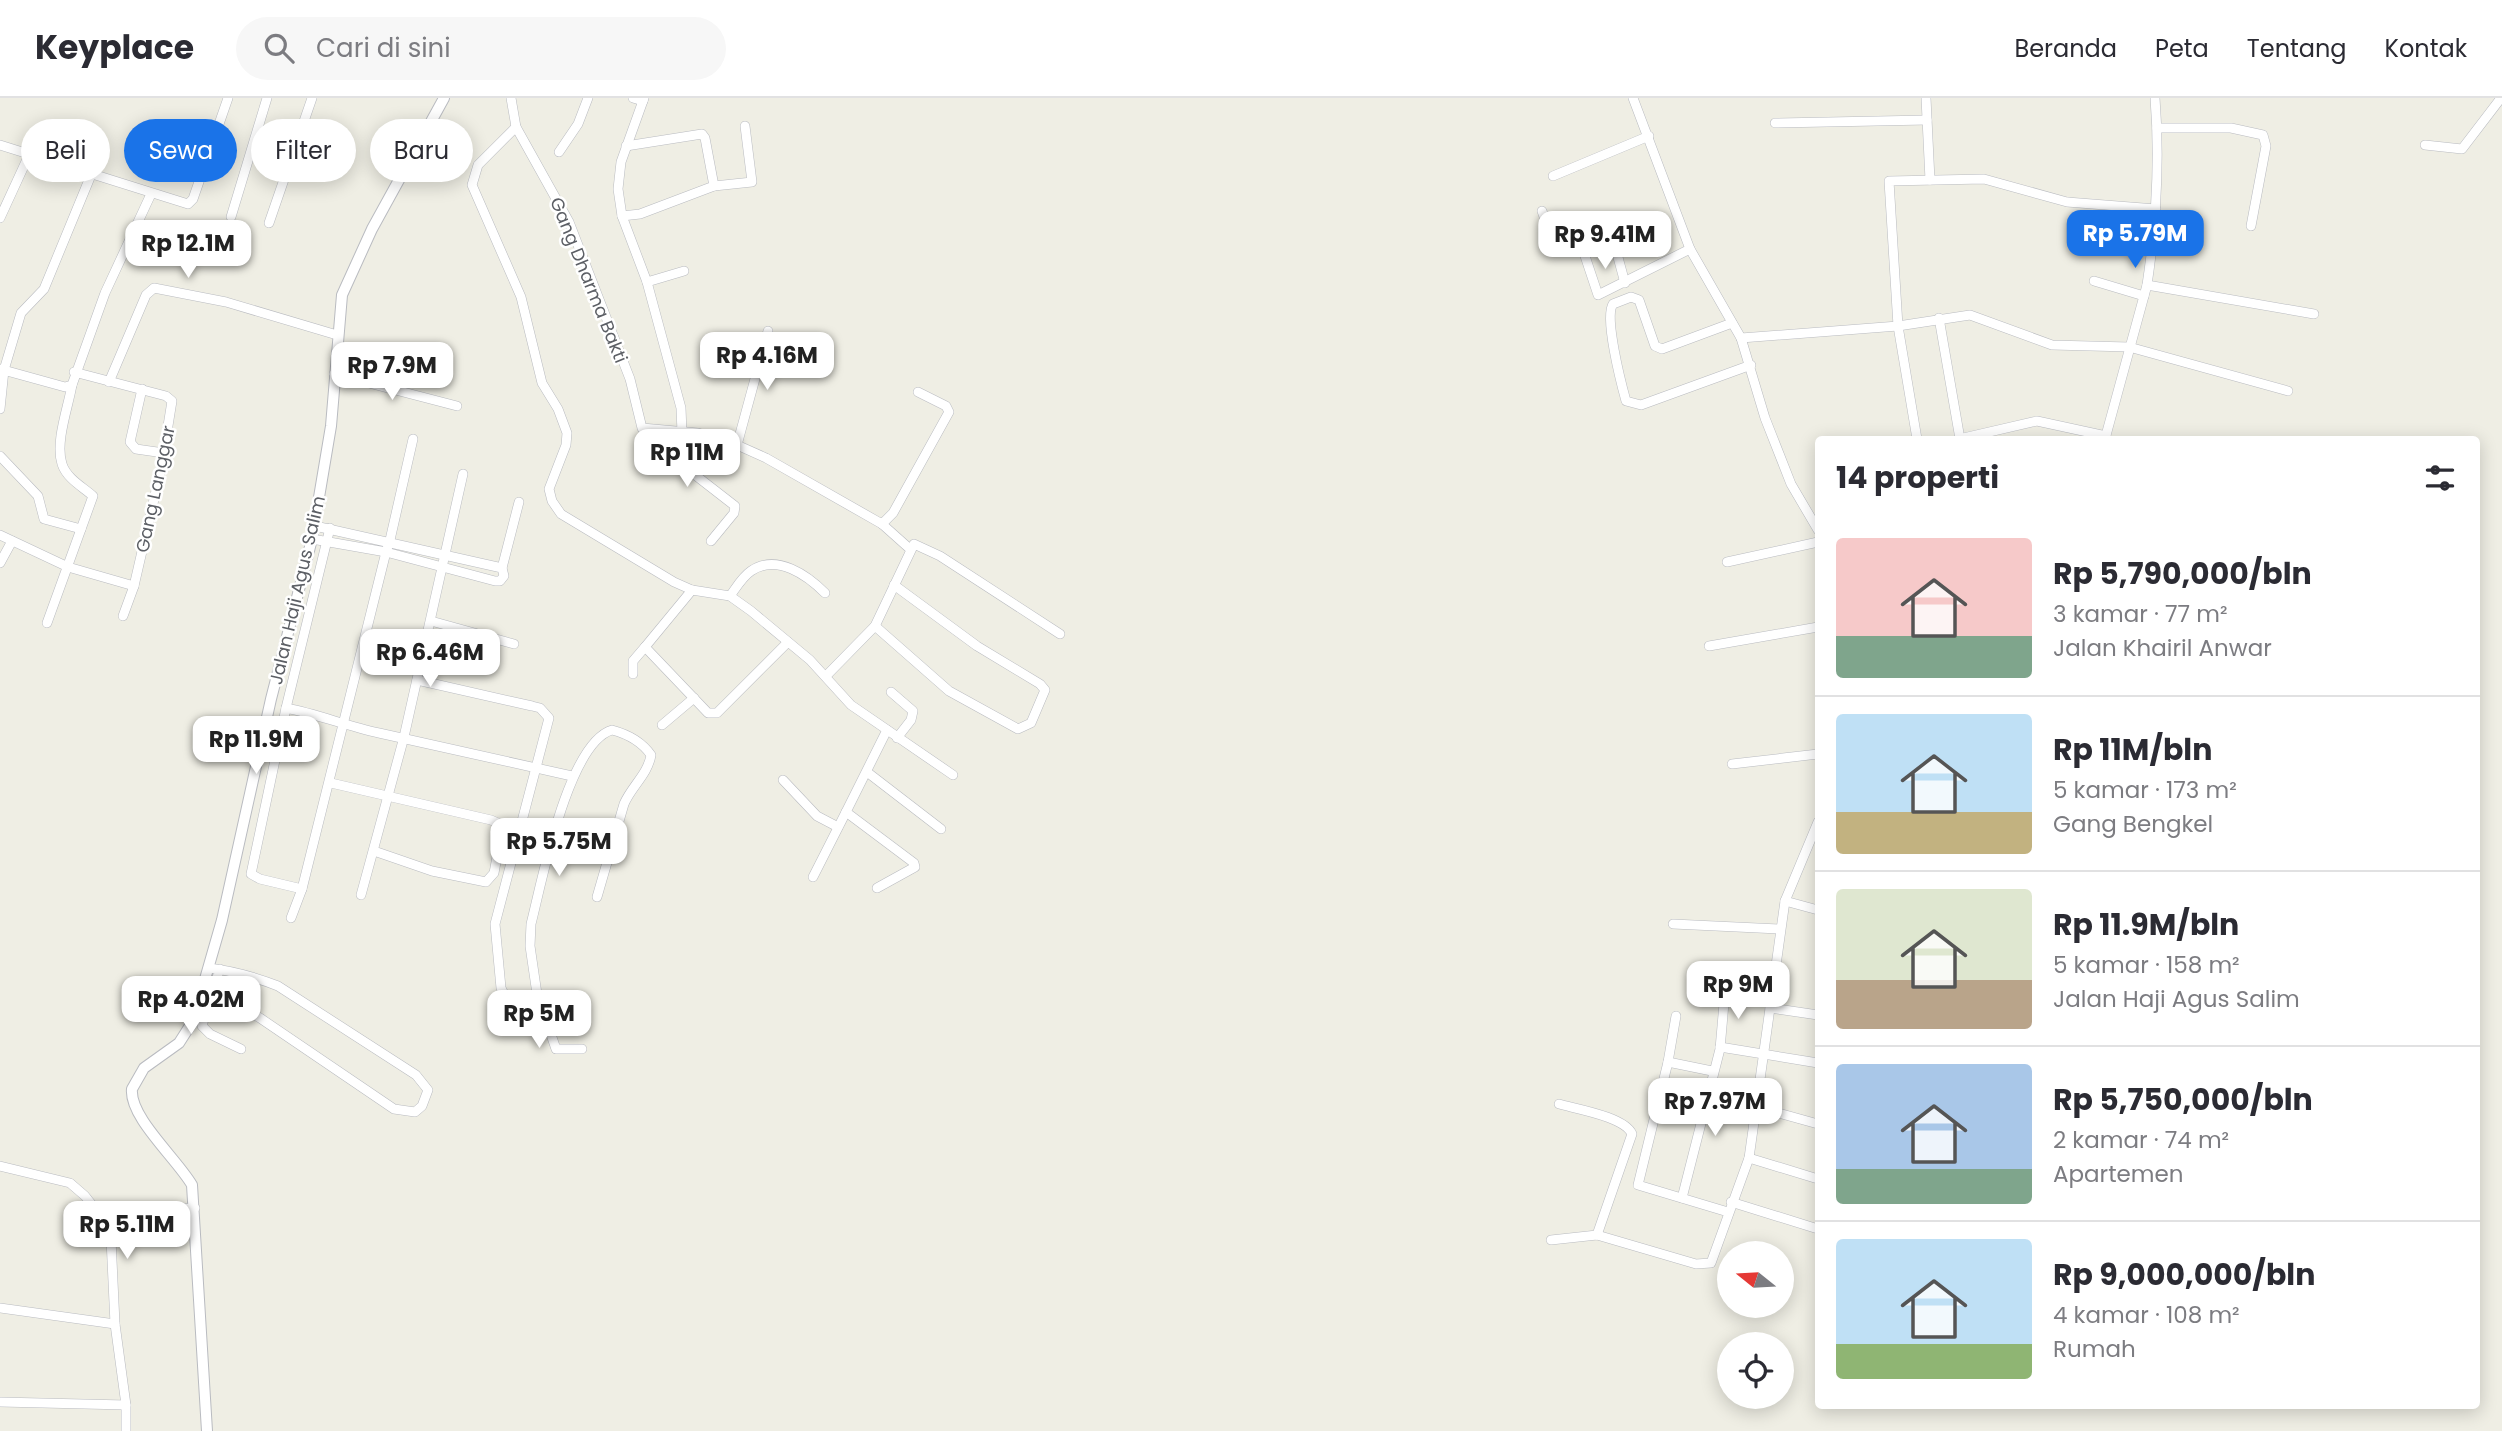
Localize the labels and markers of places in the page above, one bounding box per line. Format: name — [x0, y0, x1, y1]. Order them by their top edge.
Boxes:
pin: Rp 5.79M — [2063, 211, 2207, 270]
pin: Rp 9.41M — [1533, 212, 1677, 271]
pin: Rp 12.1M — [116, 220, 260, 280]
pin: Rp 4.16M — [695, 332, 839, 392]
pin: Rp 7.9M — [327, 342, 457, 402]
pin: Rp 11M — [630, 430, 744, 489]
pin: Rp 6.46M — [358, 630, 502, 689]
pin: Rp 11.9M — [184, 716, 328, 776]
pin: Rp 5.75M — [487, 818, 631, 878]
pin: Rp 9M — [1689, 962, 1787, 1021]
pin: Rp 4.02M — [119, 976, 263, 1036]
pin: Rp 5M — [490, 990, 588, 1050]
pin: Rp 7.97M — [1643, 1079, 1787, 1138]
pin: Rp 5.11M — [55, 1202, 199, 1261]

